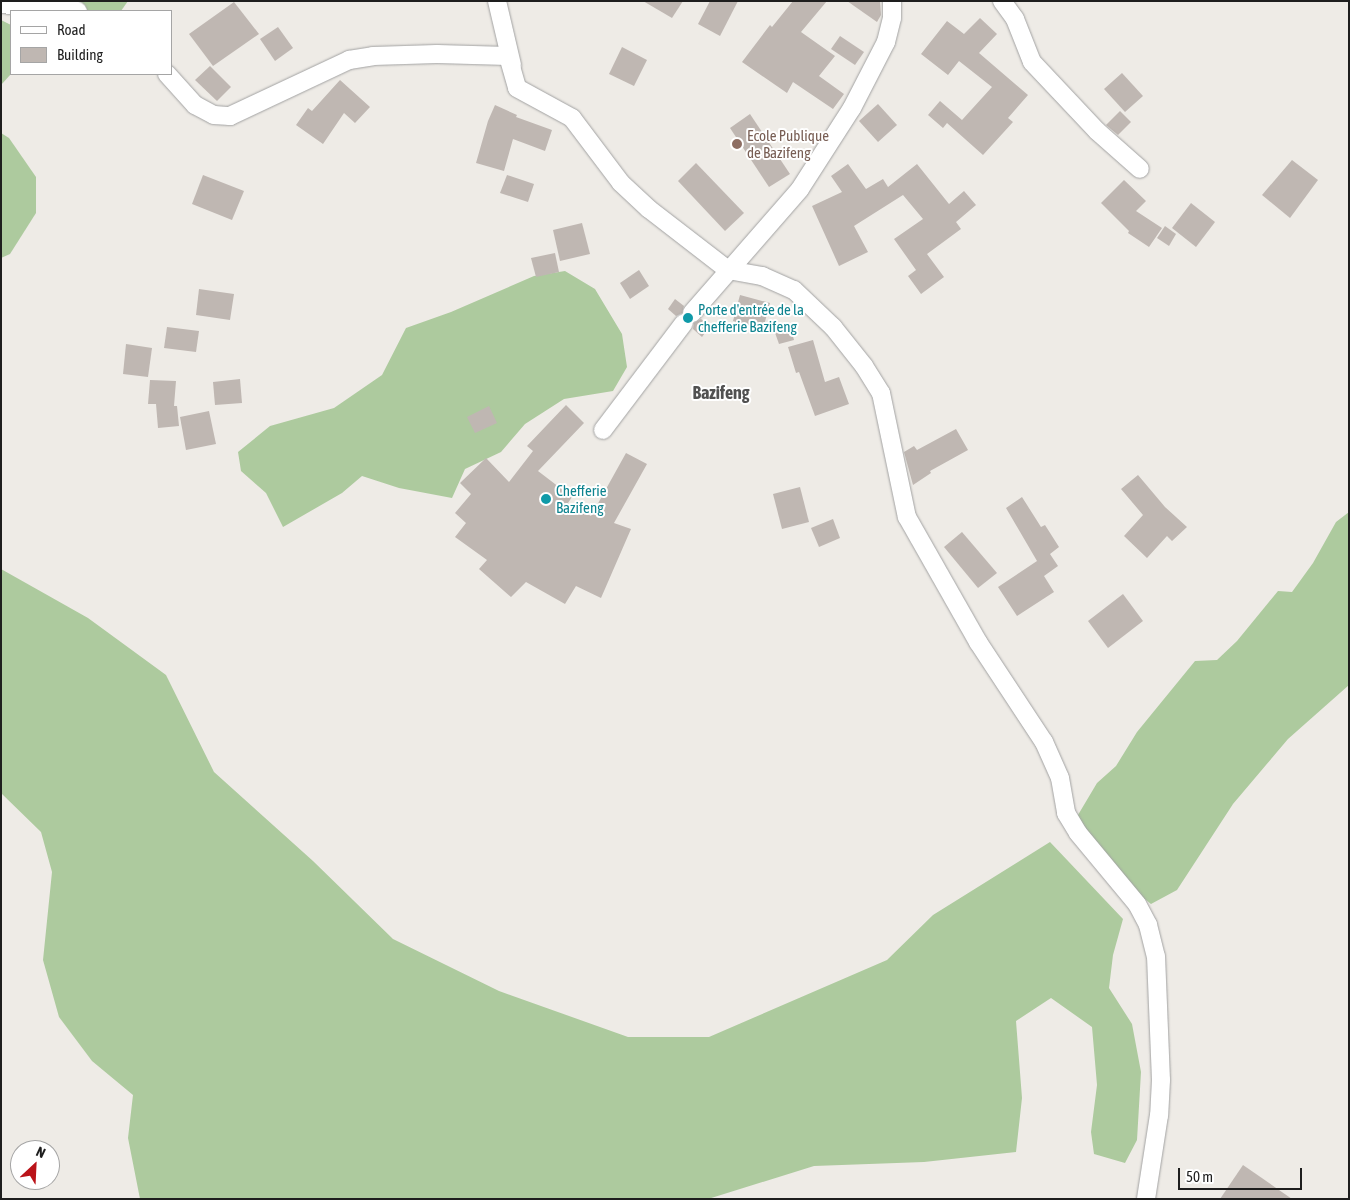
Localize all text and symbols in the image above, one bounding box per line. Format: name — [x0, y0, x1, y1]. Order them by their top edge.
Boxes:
legend — [10, 10, 172, 75]
text: Road — [57, 21, 86, 38]
text: Building — [57, 46, 103, 63]
place label: Ecole Publique de Bazifeng — [747, 126, 829, 161]
marker: Ecole Publique de Bazifeng — [731, 138, 743, 150]
place label: Porte d'entrée de la chefferie Bazifeng — [698, 300, 804, 335]
marker: Porte d'entrée de la chefferie Bazifeng — [682, 312, 694, 324]
district label: Bazifeng — [692, 382, 750, 404]
place label: Chefferie Bazifeng — [556, 481, 606, 516]
marker: Chefferie Bazifeng — [540, 493, 552, 505]
north arrow — [10, 1140, 60, 1190]
text: N — [34, 1143, 48, 1161]
scale bar — [1180, 1158, 1304, 1190]
text: 50 m — [1186, 1168, 1213, 1185]

